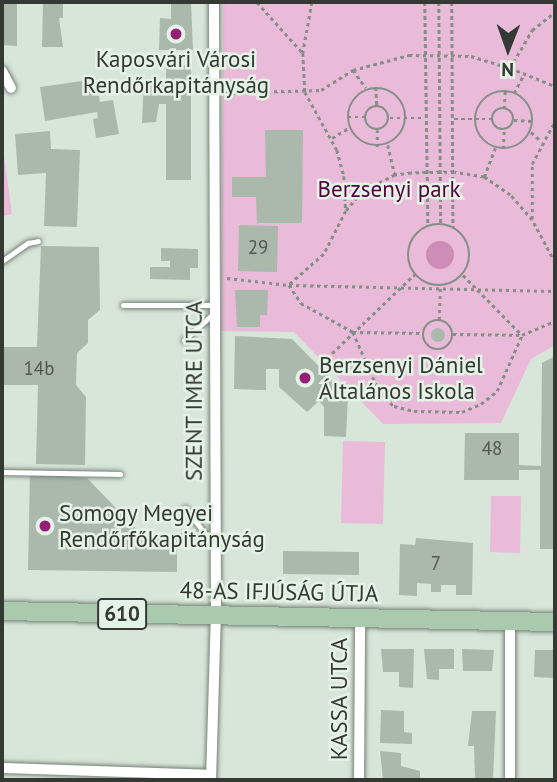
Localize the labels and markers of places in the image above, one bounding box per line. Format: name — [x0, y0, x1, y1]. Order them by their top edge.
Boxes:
marker: Kaposvári Városi Rendőrkapitányság — [168, 26, 184, 42]
place label: Kaposvári Városi Rendőrkapitányság — [83, 45, 269, 99]
place label: Berzsenyi Dániel Általános Iskola — [319, 351, 483, 405]
marker: Berzsenyi Dániel Általános Iskola — [297, 370, 313, 386]
place label: Somogy Megyei Rendőrfőkapitányság — [59, 499, 265, 553]
marker: Somogy Megyei Rendőrfőkapitányság — [37, 518, 53, 534]

